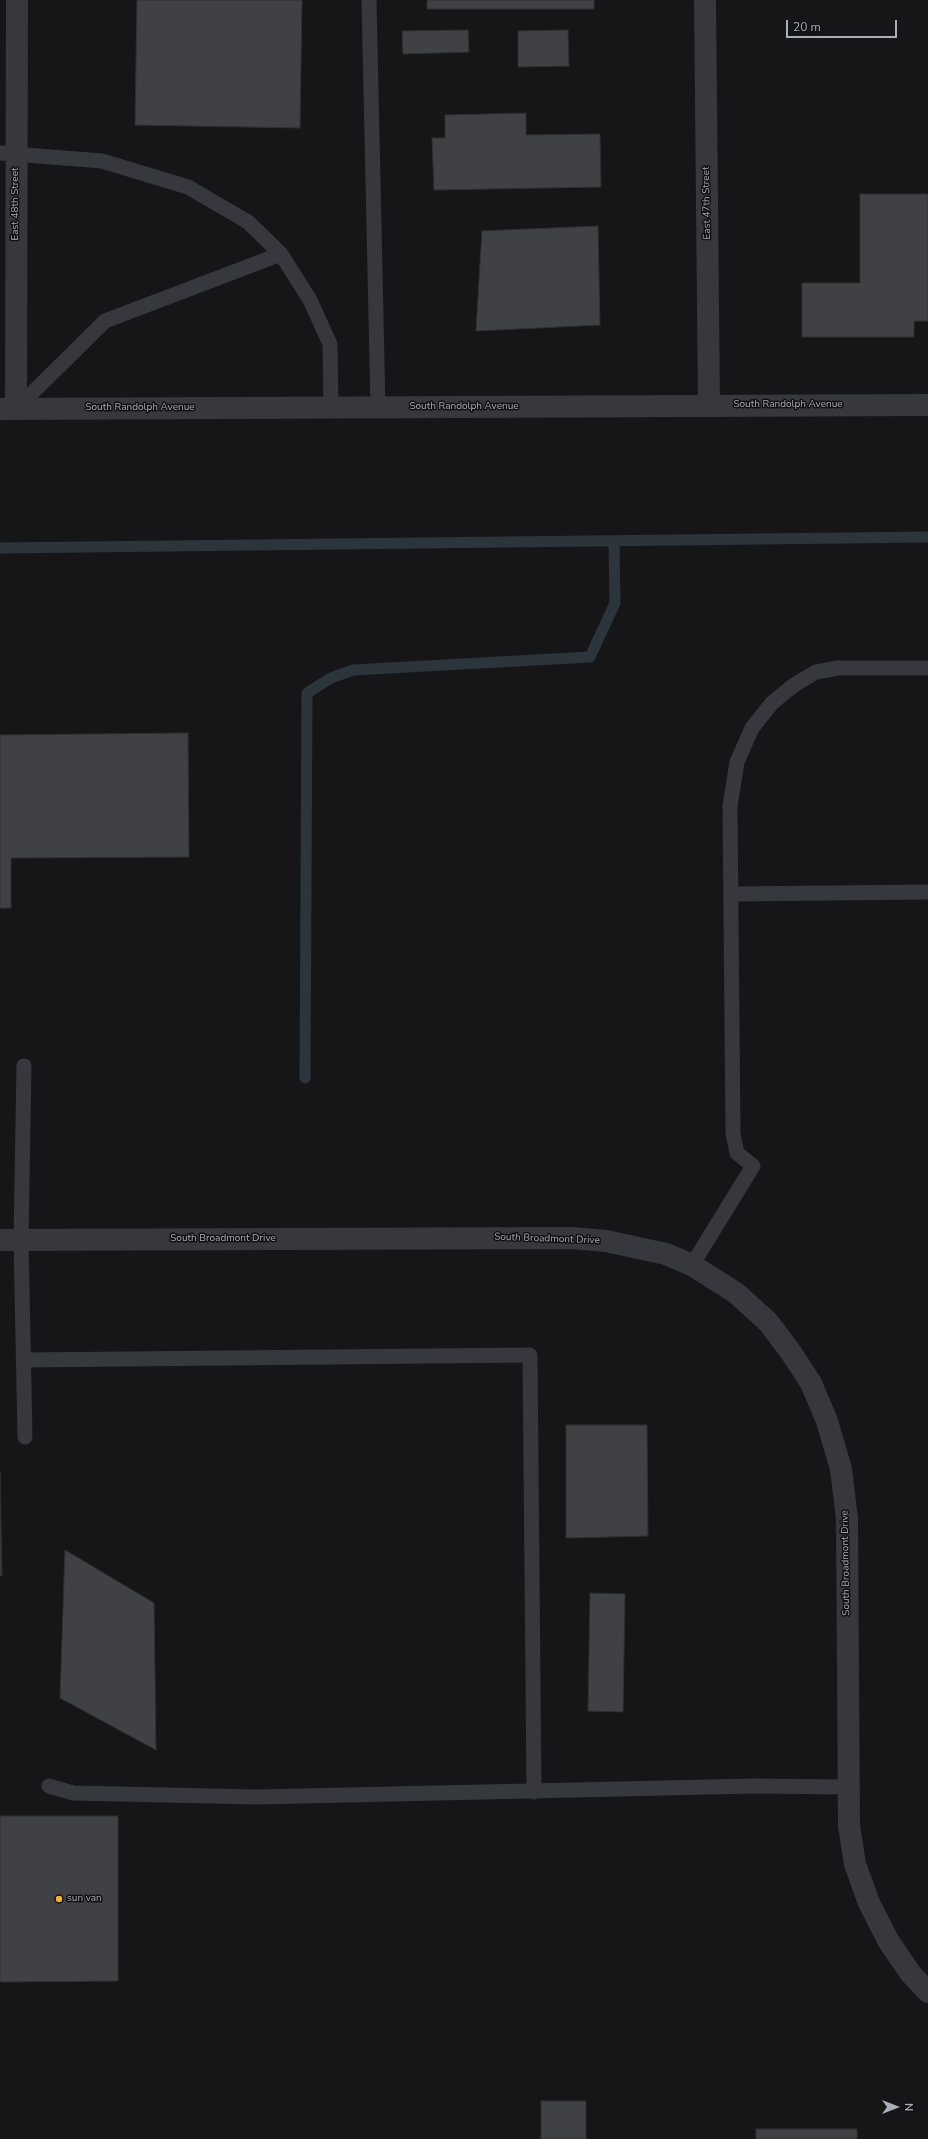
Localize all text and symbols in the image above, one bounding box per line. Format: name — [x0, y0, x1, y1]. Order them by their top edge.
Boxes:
scale bar — [788, 12, 899, 38]
text: 20 m — [793, 19, 821, 35]
street label: East 47th Street — [700, 166, 714, 240]
street label: East 48th Street — [10, 168, 22, 240]
street label: South Randolph Avenue — [733, 399, 843, 411]
street label: South Randolph Avenue — [409, 401, 519, 413]
street label: South Randolph Avenue — [85, 402, 195, 414]
street label: South Broadmont Drive — [494, 1231, 600, 1247]
street label: South Broadmont Drive — [170, 1233, 276, 1245]
street label: South Broadmont Drive — [839, 1510, 853, 1616]
place label: sun van — [67, 1893, 102, 1905]
marker: sun van — [54, 1894, 64, 1904]
north arrow — [876, 2087, 916, 2127]
text: N — [901, 2103, 916, 2111]

